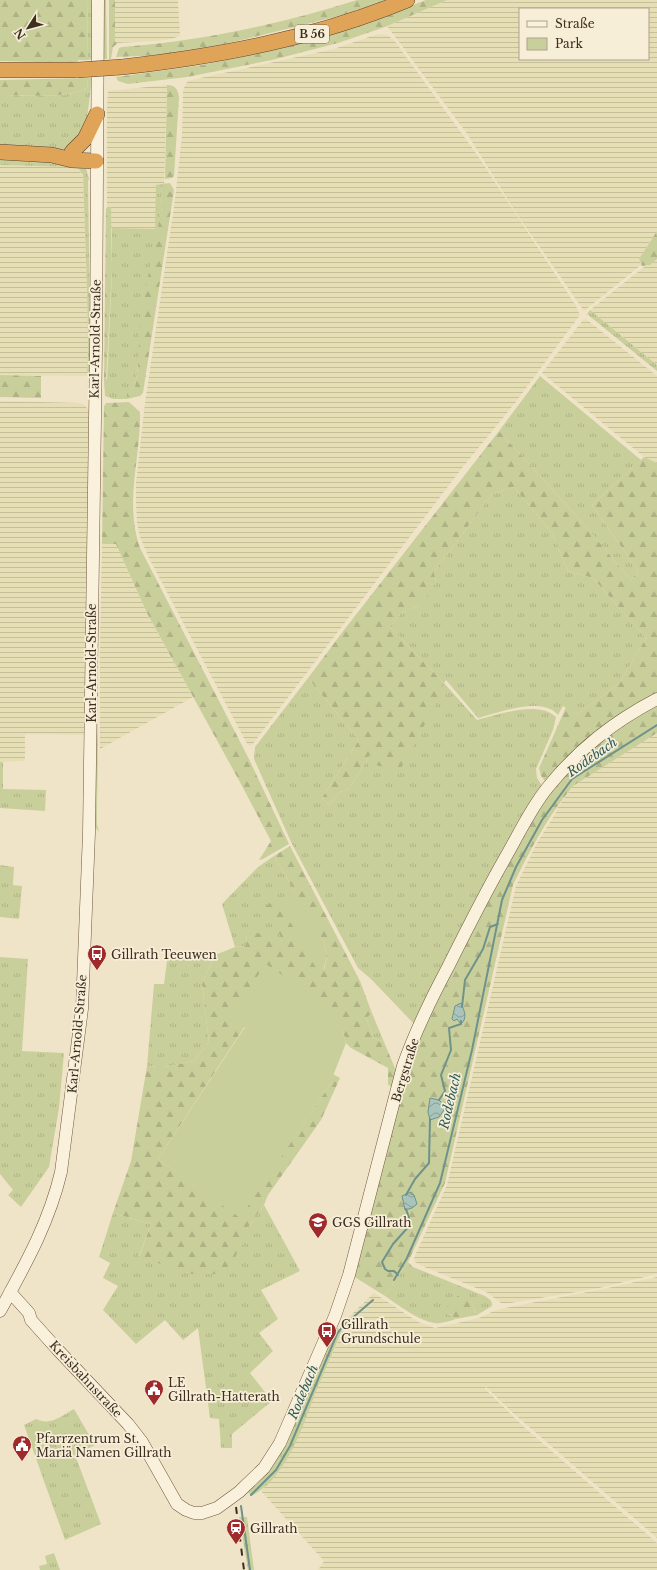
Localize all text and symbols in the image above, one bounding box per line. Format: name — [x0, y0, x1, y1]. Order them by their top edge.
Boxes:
north arrow — [8, 8, 48, 48]
legend — [519, 8, 649, 60]
text: Straße — [555, 16, 595, 31]
text: N — [11, 25, 29, 42]
road number: B 56 — [295, 25, 329, 43]
text: Park — [555, 36, 583, 51]
street label: Karl-Arnold-Straße — [86, 279, 104, 399]
street label: Karl-Arnold-Straße — [84, 603, 99, 723]
water label: Rodebach — [563, 734, 620, 781]
bus stop icon: Gillrath Teeuwen — [86, 943, 108, 971]
place label: Gillrath Teeuwen — [111, 947, 217, 962]
street label: Karl-Arnold-Straße — [64, 974, 90, 1094]
street label: Bergstraße — [388, 1036, 422, 1104]
water label: Rodebach — [435, 1071, 465, 1132]
school or university icon: GGS Gillrath — [307, 1211, 329, 1239]
place label: GGS Gillrath — [332, 1215, 412, 1230]
place label: Gillrath Grundschule — [341, 1317, 421, 1346]
bus stop icon: Gillrath Grundschule — [316, 1320, 338, 1348]
street label: Kreisbahnstraße — [46, 1337, 126, 1421]
water label: Rodebach — [284, 1362, 322, 1423]
place label: LE Gillrath-Hatterath — [168, 1375, 280, 1404]
public building icon: LE Gillrath-Hatterath — [143, 1378, 165, 1406]
place label: Pfarrzentrum St. Mariä Namen Gillrath — [36, 1431, 172, 1460]
public building icon: Pfarrzentrum St. Mariä Namen Gillrath — [11, 1434, 33, 1462]
station icon: Gillrath — [225, 1517, 247, 1545]
place label: Gillrath — [250, 1521, 298, 1536]

